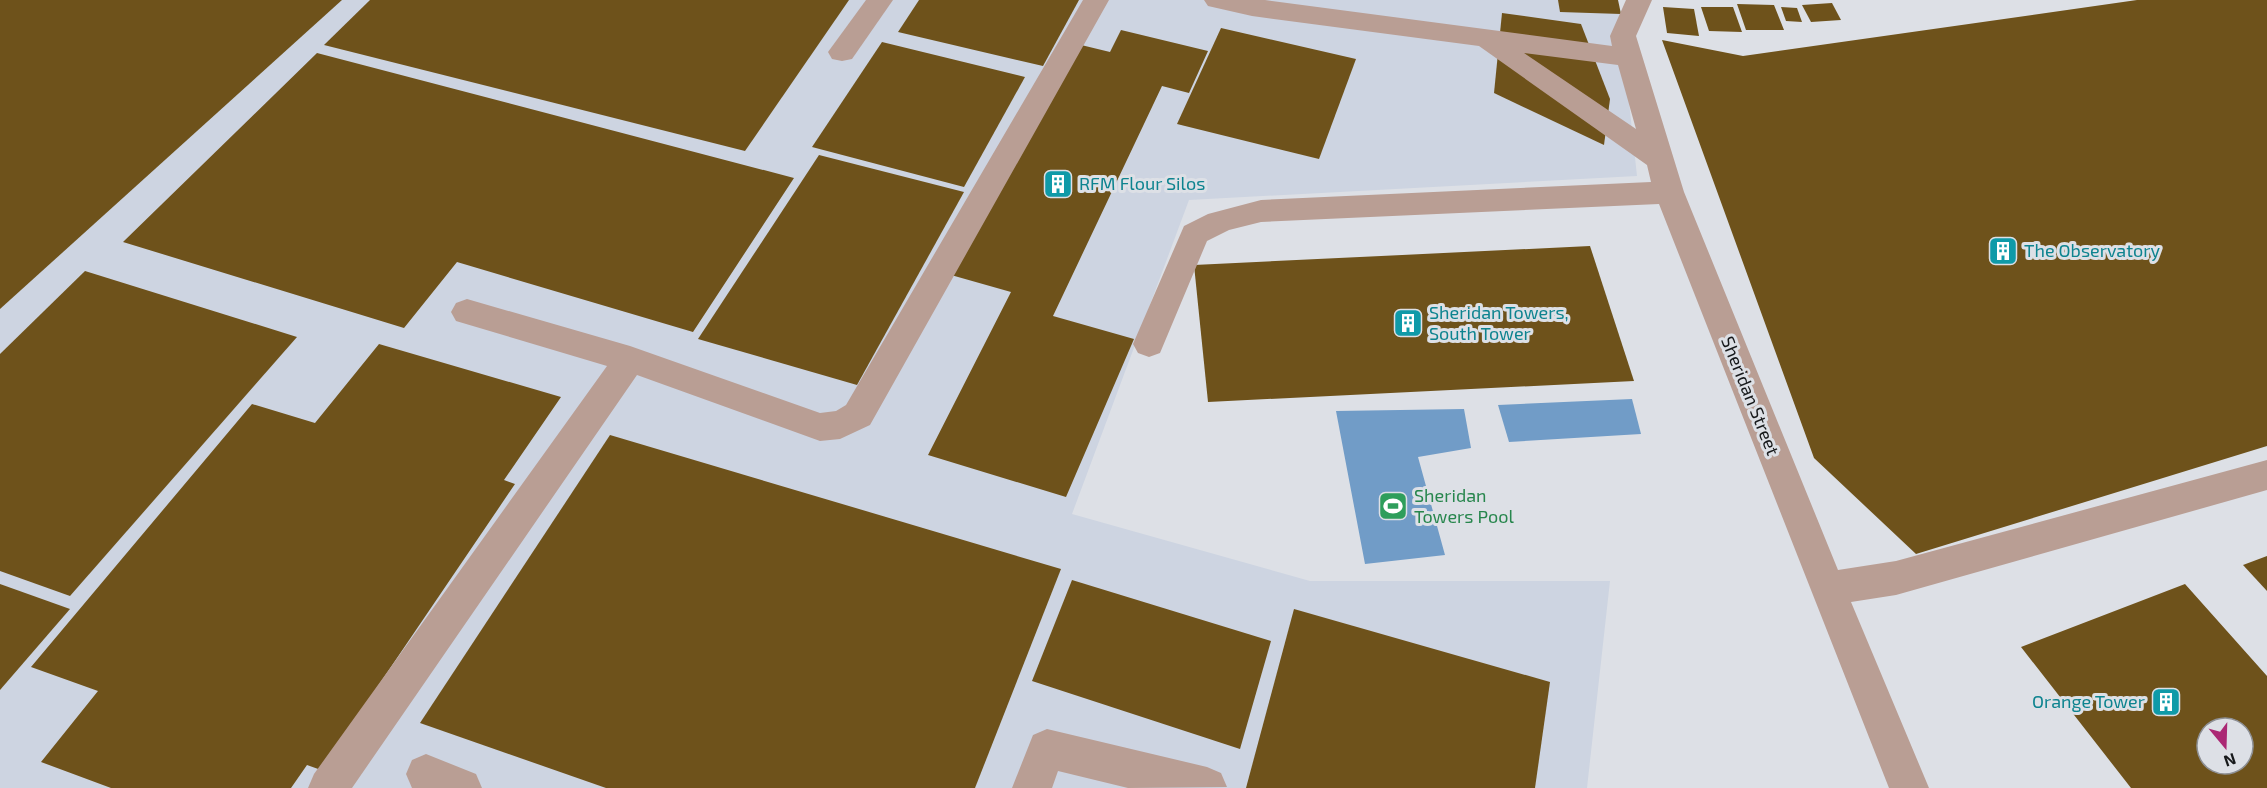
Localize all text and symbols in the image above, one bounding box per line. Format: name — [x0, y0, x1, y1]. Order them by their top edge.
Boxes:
building icon: RFM Flour Silos — [1042, 168, 1074, 200]
place label: RFM Flour Silos — [1079, 172, 1205, 194]
building icon: The Observatory — [1987, 235, 2019, 267]
place label: The Observatory — [2024, 239, 2161, 261]
place label: Sheridan Towers, South Tower — [1429, 301, 1569, 344]
building icon: Sheridan Towers, South Tower — [1392, 307, 1424, 339]
street label: Sheridan Street — [1717, 333, 1785, 459]
place label: Sheridan Towers Pool — [1414, 484, 1514, 527]
sports icon: Sheridan Towers Pool — [1377, 490, 1409, 522]
building icon: Orange Tower — [2150, 686, 2182, 718]
place label: Orange Tower — [2032, 690, 2145, 712]
north arrow — [2195, 716, 2255, 776]
text: N — [2221, 750, 2239, 772]

